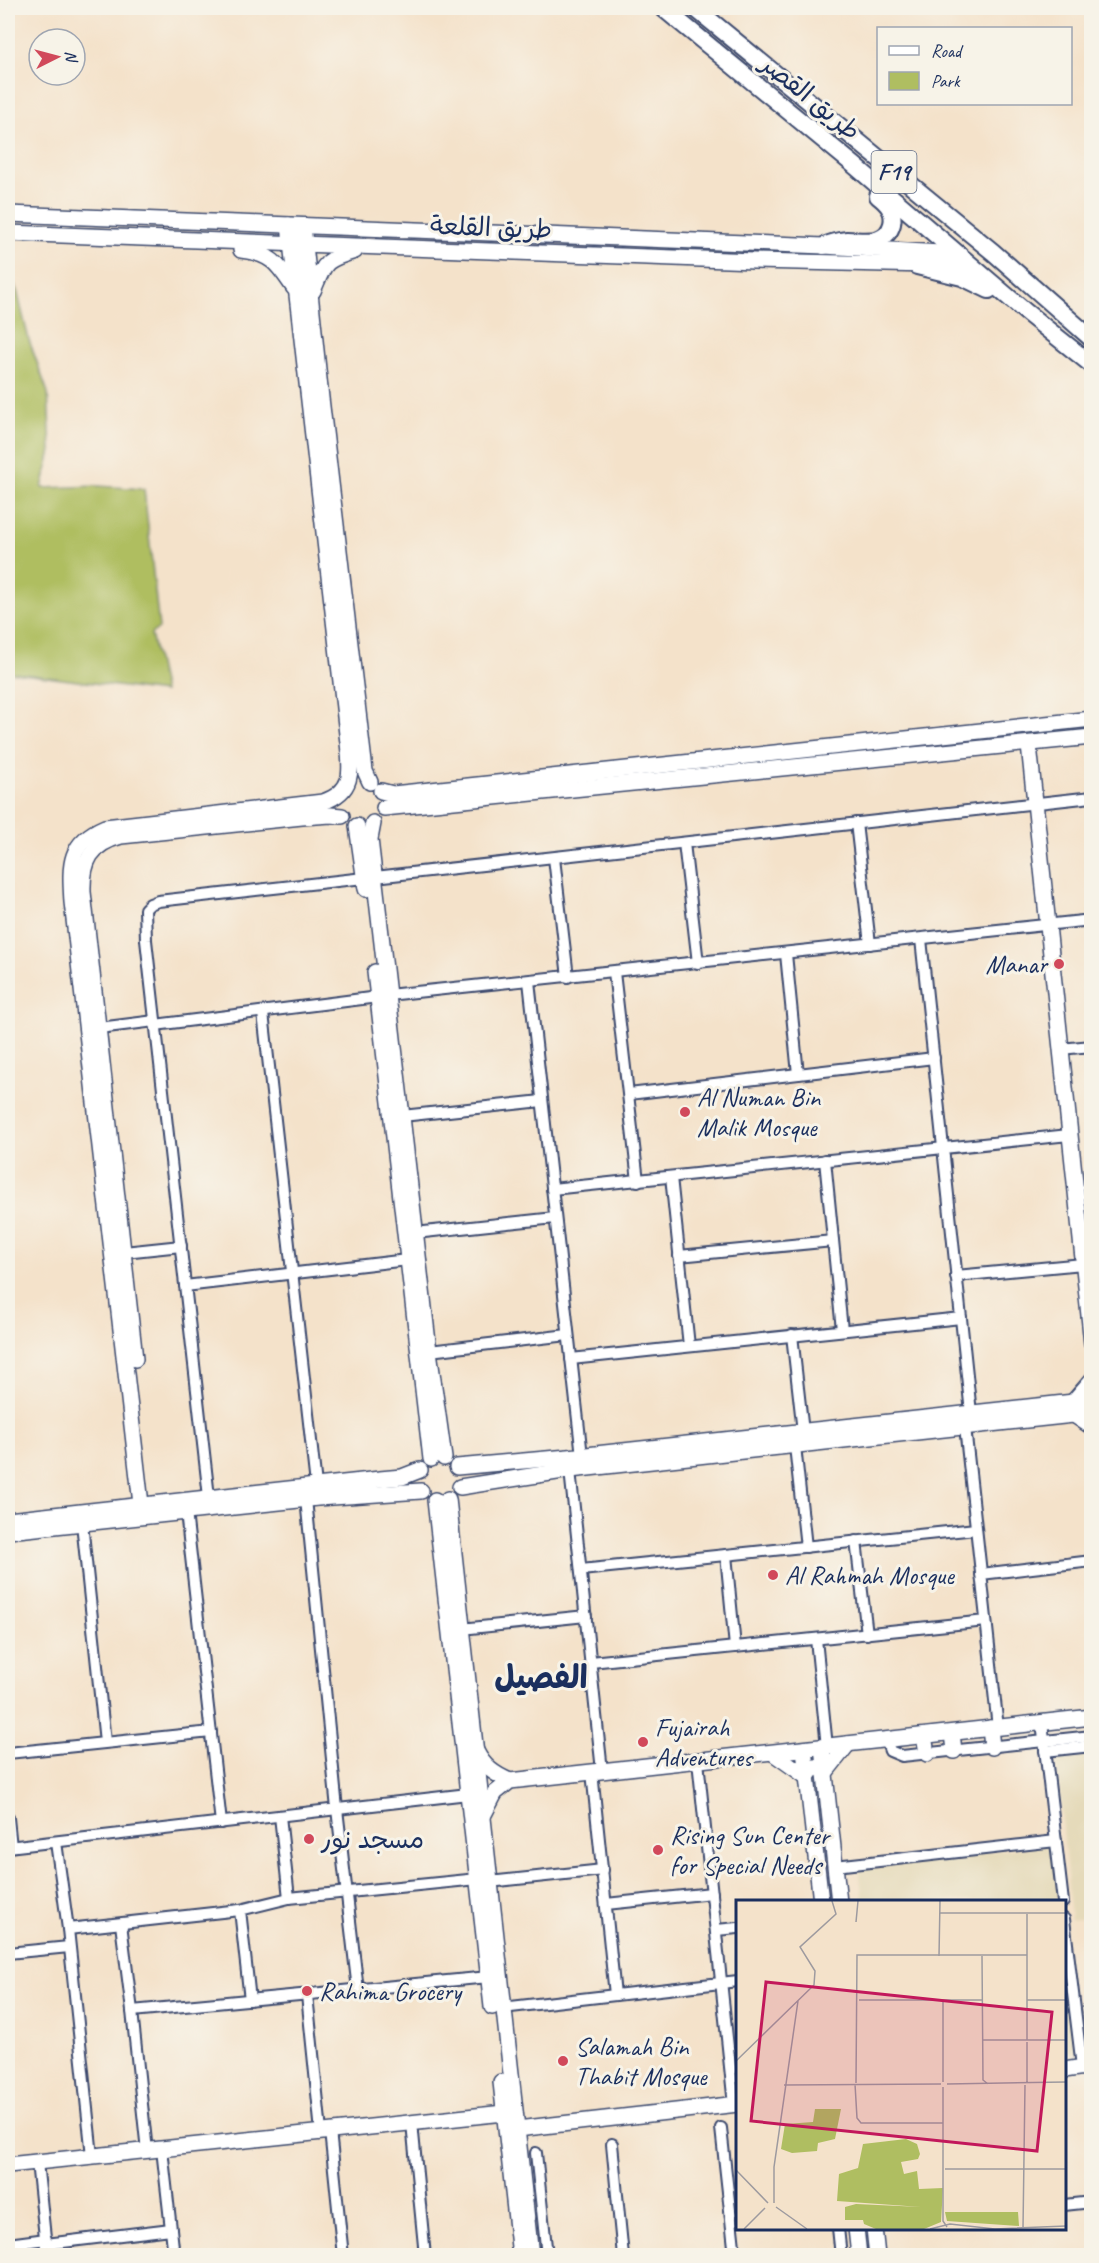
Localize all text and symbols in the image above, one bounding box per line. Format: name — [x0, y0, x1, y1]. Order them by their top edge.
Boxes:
north arrow — [27, 27, 87, 87]
legend — [877, 27, 1072, 105]
text: Road — [931, 40, 964, 62]
street label: طريق القصر — [752, 46, 867, 148]
text: N — [60, 50, 82, 65]
text: Park — [931, 70, 961, 92]
road number: F19 — [872, 151, 916, 193]
street label: طريق القلعة — [429, 209, 553, 246]
place label: Manar — [985, 948, 1049, 981]
marker: Manar — [1052, 957, 1066, 971]
place label: Al Numan Bin Malik Mosque — [697, 1081, 821, 1144]
marker: Al Numan Bin Malik Mosque — [678, 1105, 692, 1119]
place label: Al Rahmah Mosque — [785, 1559, 955, 1592]
marker: Al Rahmah Mosque — [766, 1568, 780, 1582]
district label: الفصيل — [494, 1657, 588, 1698]
place label: Fujairah Adventures — [655, 1711, 754, 1774]
marker: Fujairah Adventures — [636, 1735, 650, 1749]
place label: Rising Sun Center for Special Needs — [670, 1819, 832, 1882]
place label: مسجد نور — [320, 1823, 424, 1856]
marker: مسجد نور — [302, 1832, 316, 1846]
marker: Rising Sun Center for Special Needs — [651, 1843, 665, 1857]
inset map — [736, 1900, 1066, 2230]
place label: Rahima Grocery — [319, 1975, 463, 2008]
marker: Rahima Grocery — [300, 1984, 314, 1998]
place label: Salamah Bin Thabit Mosque — [575, 2030, 708, 2093]
marker: Salamah Bin Thabit Mosque — [556, 2054, 570, 2068]

